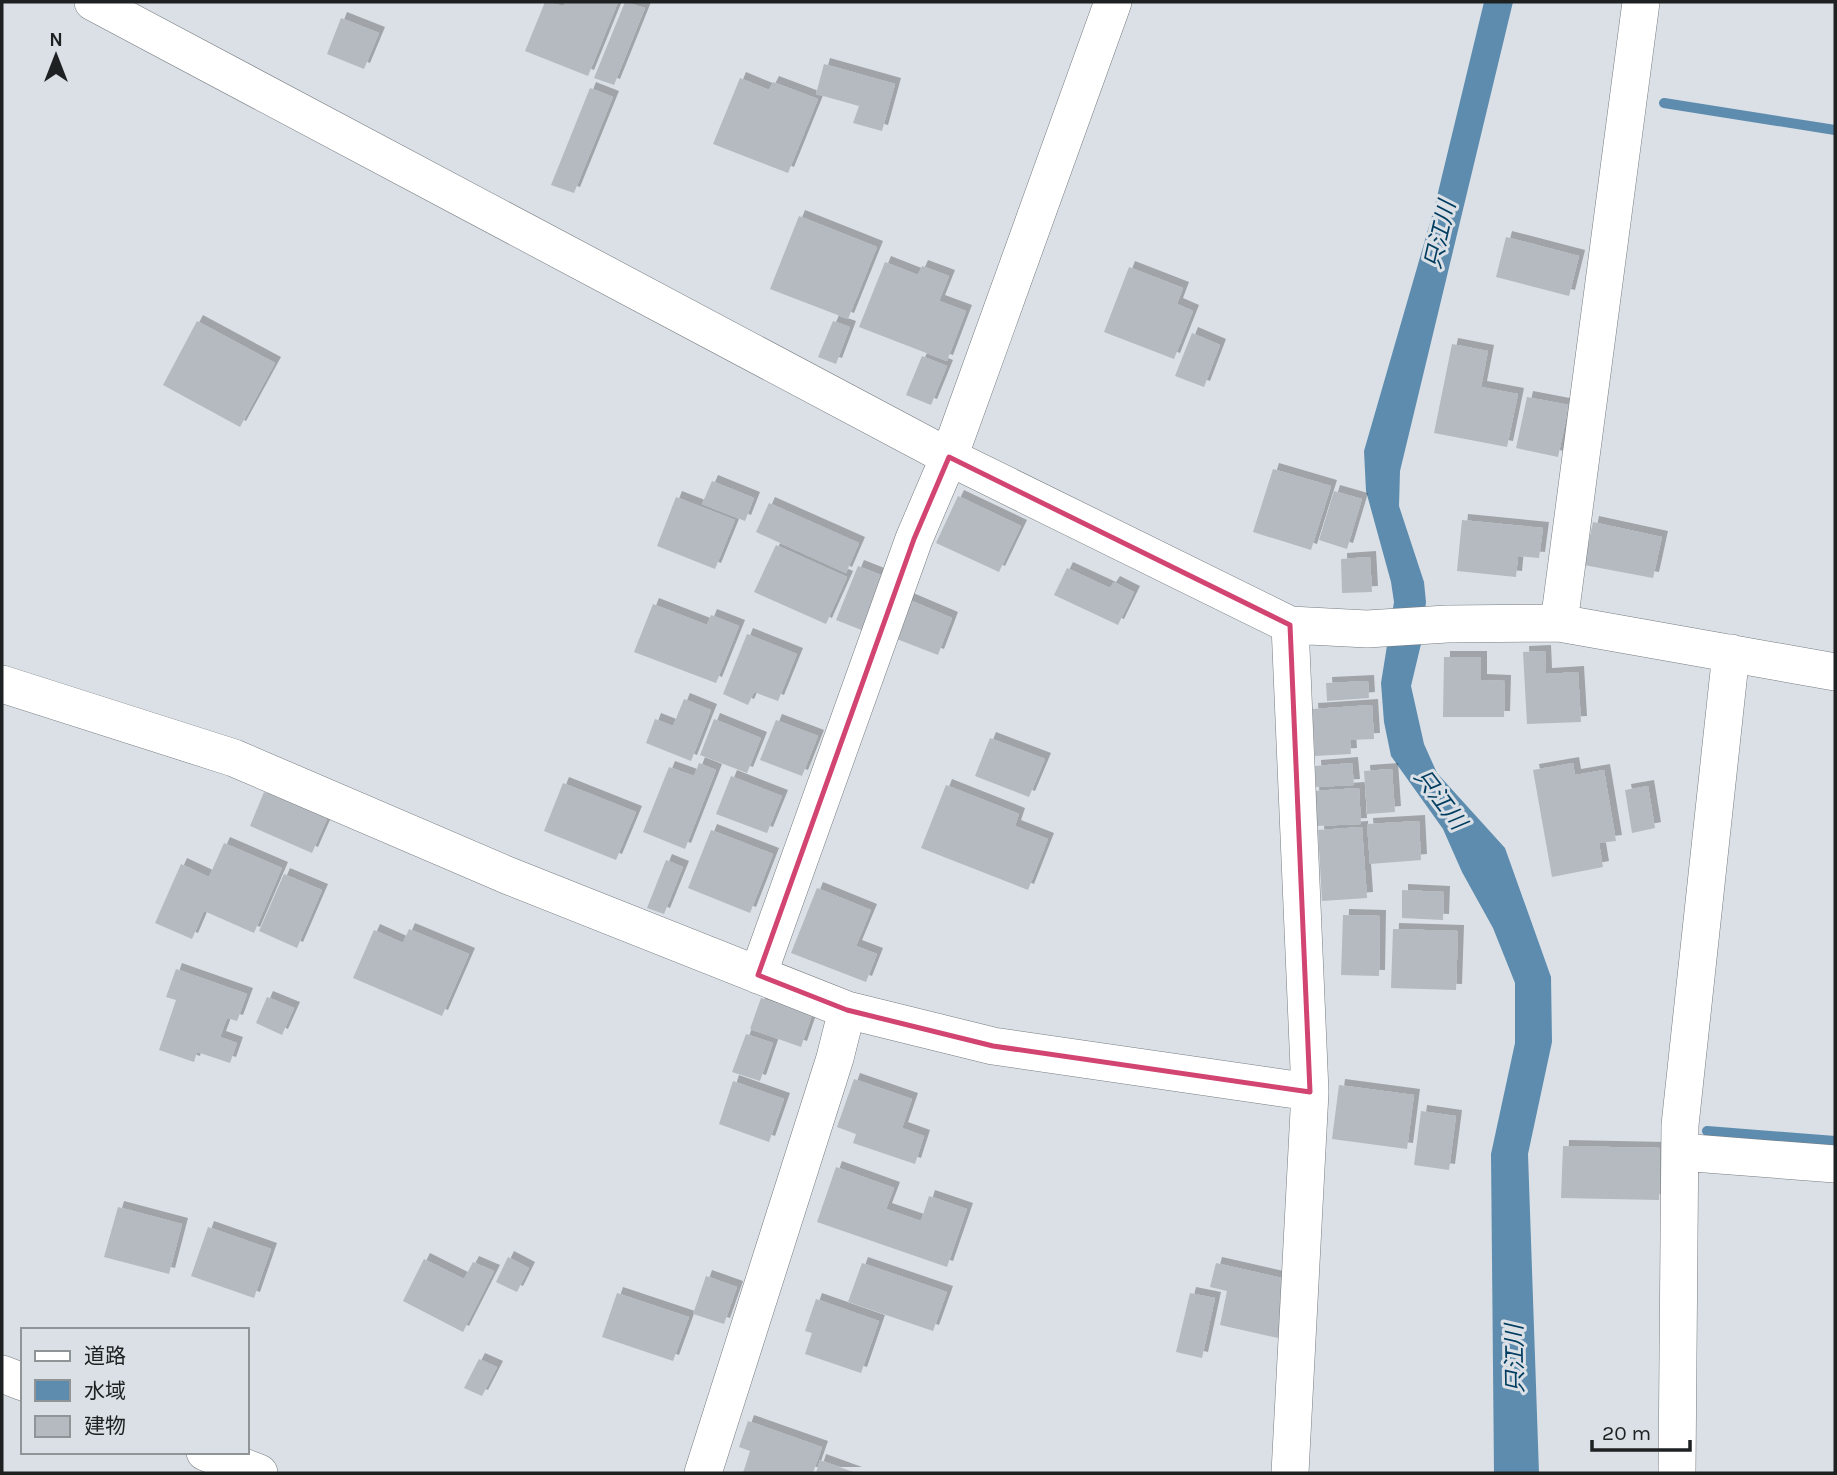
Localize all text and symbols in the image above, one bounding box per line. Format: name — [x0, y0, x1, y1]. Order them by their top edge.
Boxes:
north arrow — [21, 21, 91, 91]
text: N — [49, 29, 63, 51]
water label: 只江川 — [1419, 195, 1462, 272]
water label: 只江川 — [1408, 763, 1473, 837]
water label: 只江川 — [1501, 1321, 1529, 1394]
legend — [21, 1328, 248, 1454]
text: 道路 — [84, 1344, 126, 1368]
text: 水域 — [84, 1379, 126, 1403]
scale bar — [1592, 1408, 1690, 1452]
text: 建物 — [84, 1414, 126, 1438]
text: 20 m — [1602, 1421, 1651, 1445]

